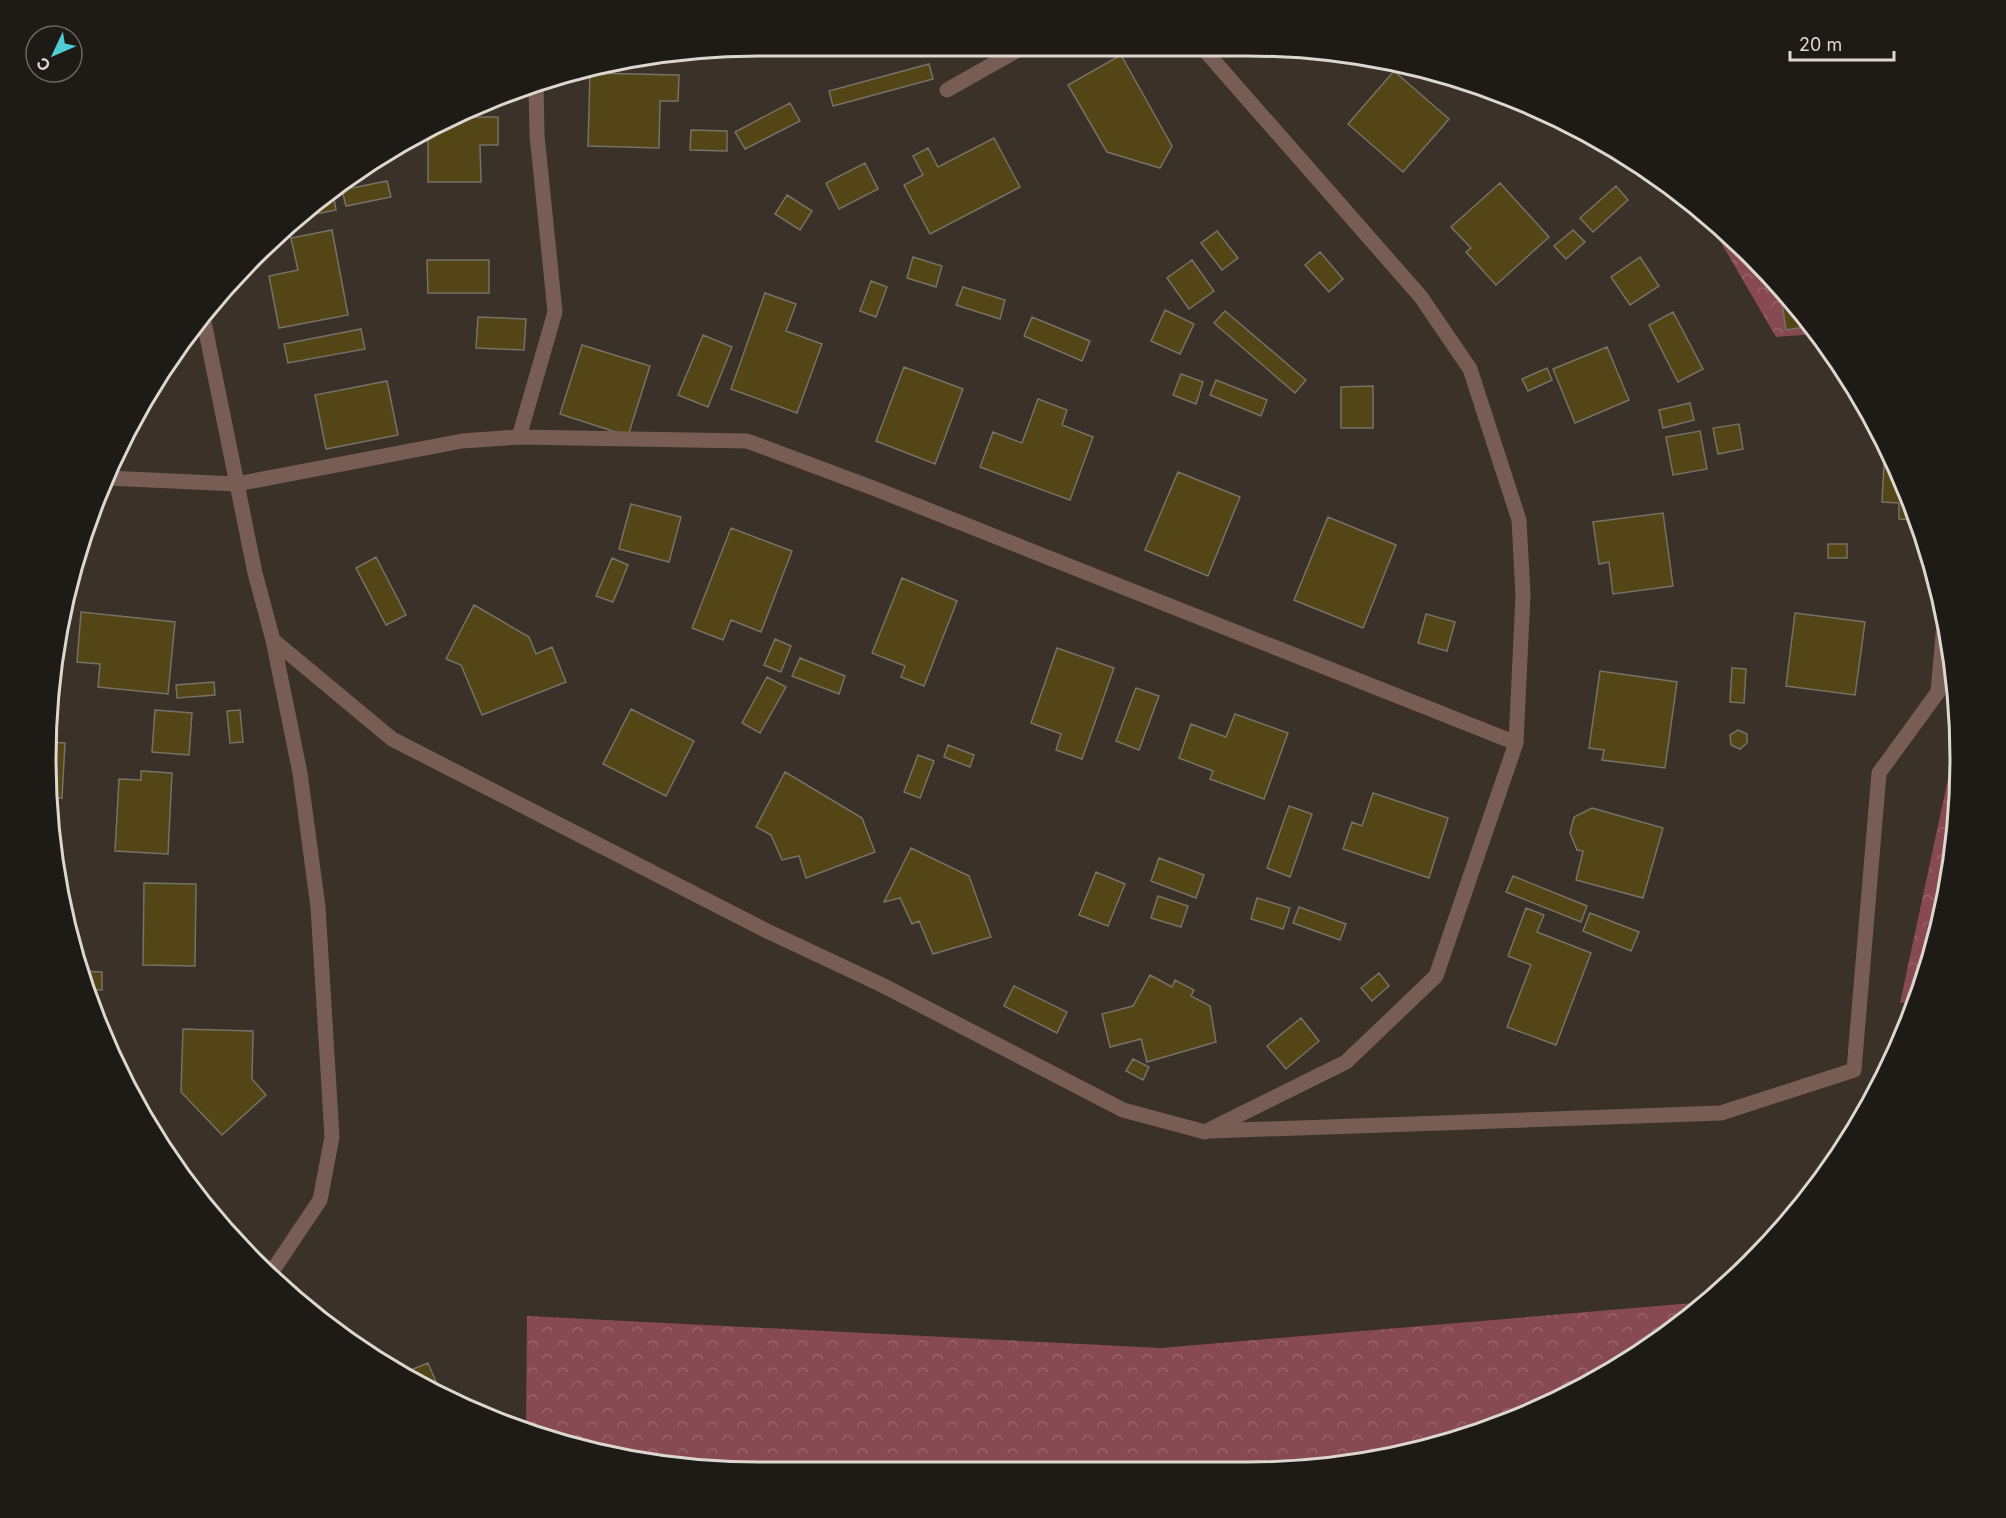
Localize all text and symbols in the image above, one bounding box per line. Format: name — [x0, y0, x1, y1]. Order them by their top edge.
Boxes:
north arrow — [24, 24, 84, 84]
scale bar — [1790, 24, 1894, 62]
text: 20 m — [1799, 34, 1842, 55]
text: С — [32, 53, 55, 76]

